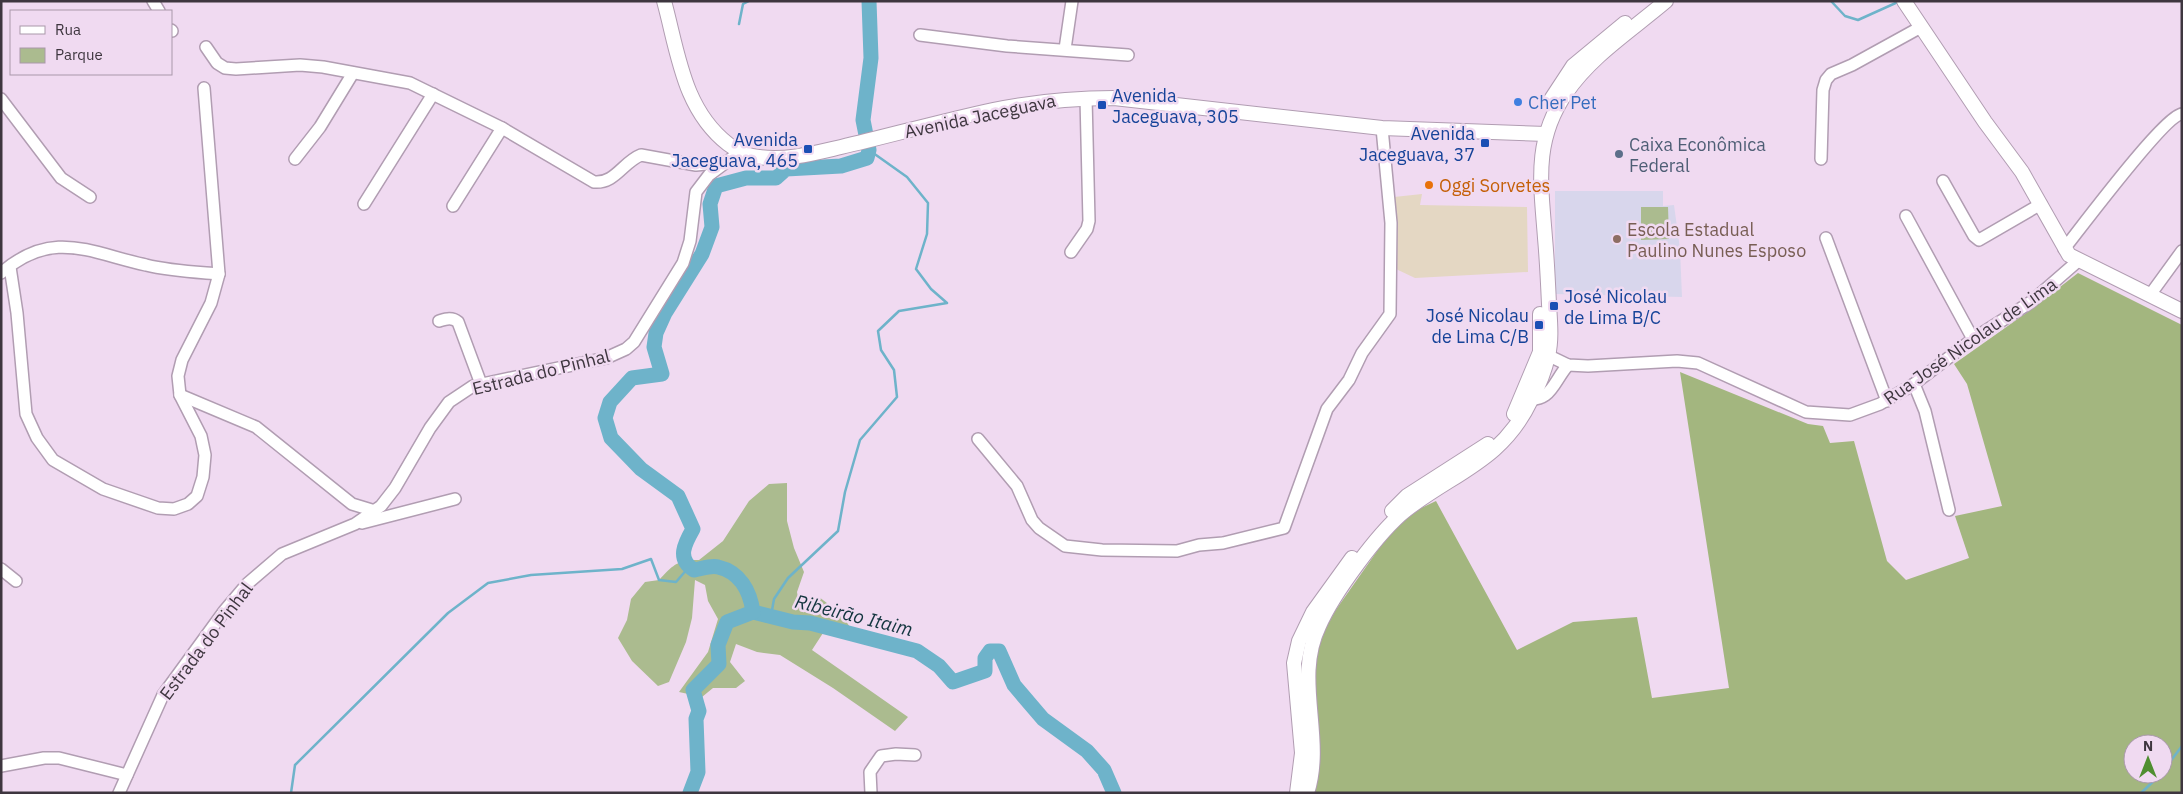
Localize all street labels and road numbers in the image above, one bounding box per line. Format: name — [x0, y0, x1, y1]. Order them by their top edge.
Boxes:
street label: Avenida Jaceguava — [902, 89, 1058, 143]
street label: Rua José Nicolau de Lima — [1879, 272, 2061, 410]
street label: Estrada do Pinhal — [470, 344, 612, 400]
street label: Estrada do Pinhal — [154, 578, 258, 704]

